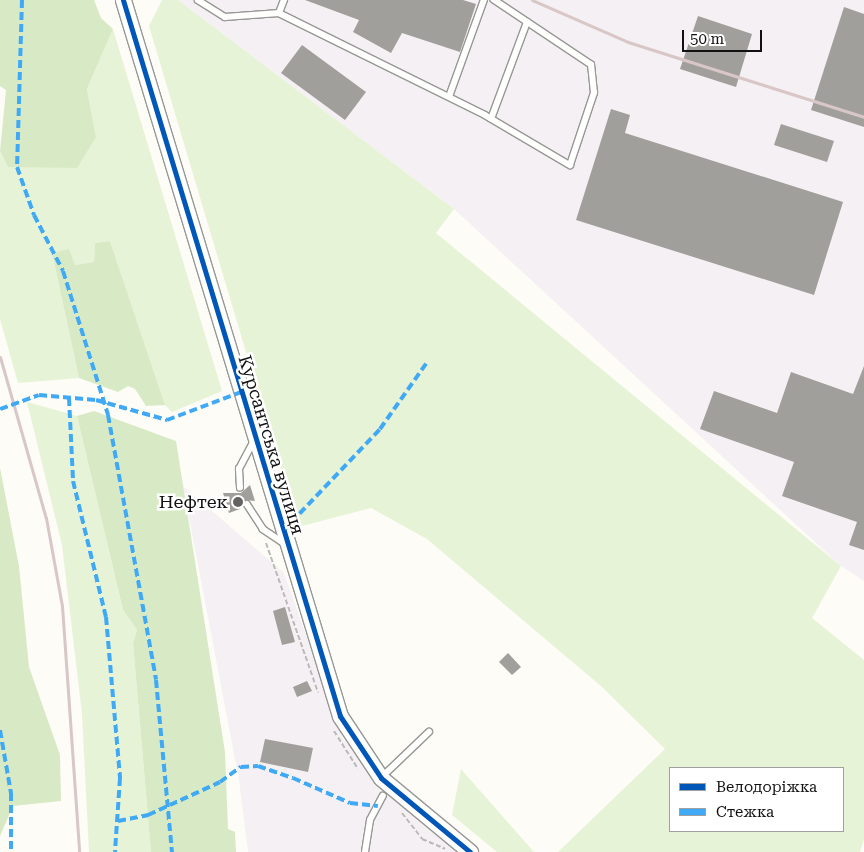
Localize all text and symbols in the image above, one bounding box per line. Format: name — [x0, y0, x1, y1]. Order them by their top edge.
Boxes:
scale bar — [684, 20, 764, 52]
text: 50 m — [690, 30, 724, 48]
street label: Курсантська вулиця — [233, 353, 309, 537]
place label: Нефтек — [159, 491, 228, 513]
marker: Нефтек — [232, 496, 244, 508]
legend — [669, 767, 844, 832]
text: Велодоріжка — [716, 778, 817, 796]
text: Стежка — [716, 803, 774, 821]

